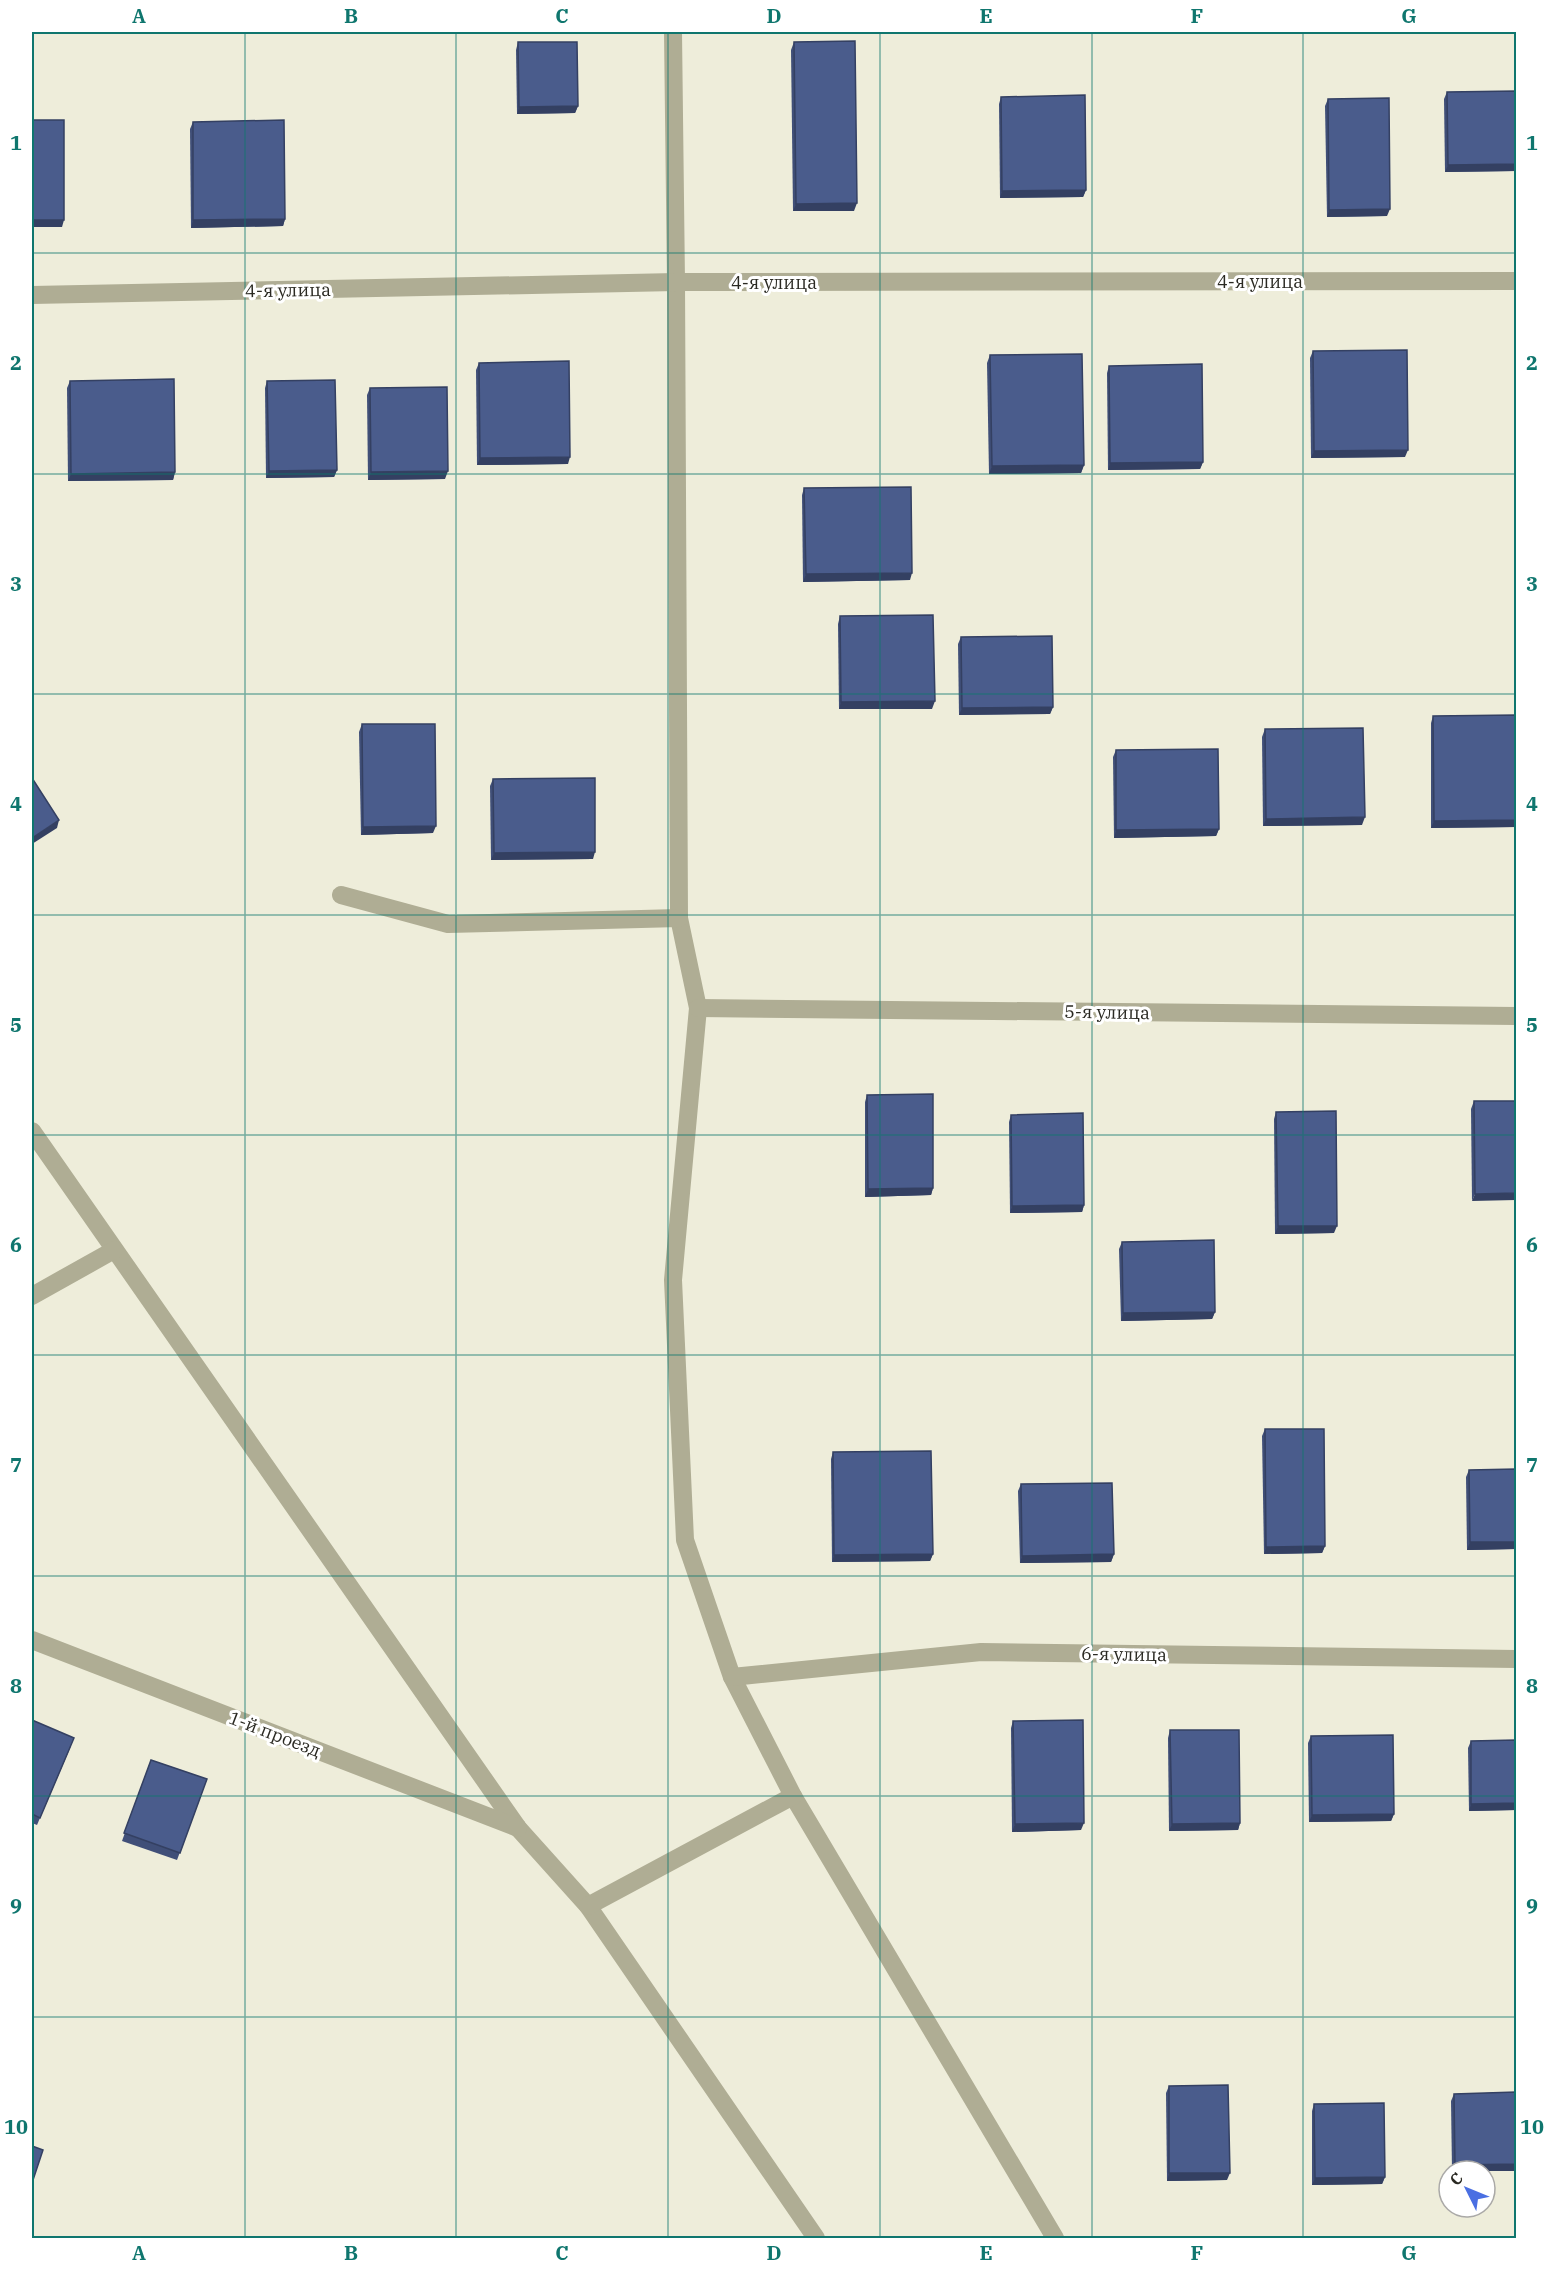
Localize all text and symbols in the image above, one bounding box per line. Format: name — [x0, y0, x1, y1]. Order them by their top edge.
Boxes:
text: A — [132, 2, 146, 29]
text: B — [344, 2, 358, 29]
text: C — [555, 2, 569, 29]
text: D — [766, 2, 782, 29]
text: E — [979, 2, 993, 29]
text: F — [1191, 2, 1203, 29]
text: G — [1401, 2, 1417, 29]
text: 1 — [10, 129, 22, 156]
text: 1 — [1526, 129, 1538, 156]
street label: 4-я улица — [1217, 270, 1303, 293]
street label: 4-я улица — [731, 271, 817, 294]
street label: 4-я улица — [245, 278, 331, 302]
text: 2 — [10, 349, 22, 376]
text: 2 — [1526, 349, 1538, 376]
text: 3 — [10, 570, 22, 597]
text: 3 — [1526, 570, 1538, 597]
text: 4 — [10, 790, 22, 817]
text: 4 — [1526, 790, 1538, 817]
street label: 5-я улица — [1064, 1000, 1150, 1024]
text: 5 — [10, 1011, 22, 1038]
text: 5 — [1526, 1011, 1538, 1038]
text: 6 — [10, 1231, 22, 1258]
text: 6 — [1526, 1231, 1538, 1258]
text: 7 — [10, 1451, 22, 1478]
text: 7 — [1526, 1451, 1538, 1478]
street label: 6-я улица — [1081, 1642, 1167, 1666]
text: 8 — [10, 1672, 22, 1699]
text: 8 — [1526, 1672, 1538, 1699]
street label: 1-й проезд — [226, 1706, 324, 1762]
text: 9 — [10, 1892, 22, 1919]
text: 9 — [1526, 1892, 1538, 1919]
text: 10 — [4, 2113, 28, 2140]
text: 10 — [1520, 2113, 1544, 2140]
north arrow — [1437, 2159, 1497, 2219]
text: С — [1445, 2168, 1467, 2189]
text: A — [132, 2239, 146, 2266]
text: B — [344, 2239, 358, 2266]
text: C — [555, 2239, 569, 2266]
text: D — [766, 2239, 782, 2266]
text: E — [979, 2239, 993, 2266]
text: F — [1191, 2239, 1203, 2266]
text: G — [1401, 2239, 1417, 2266]

